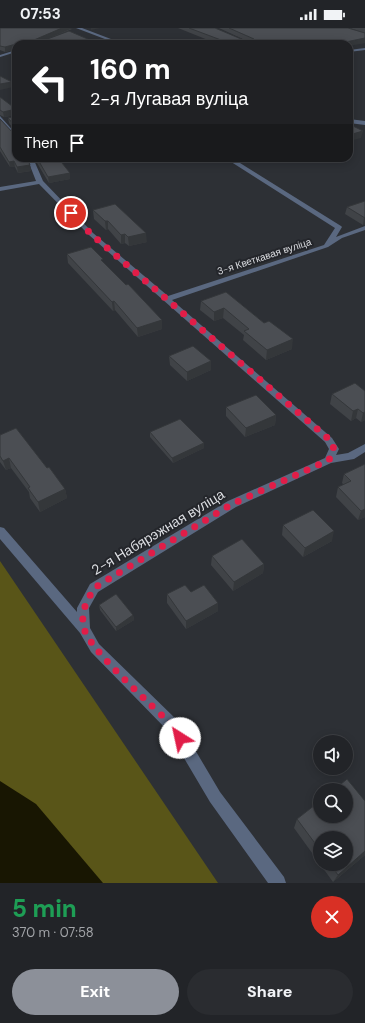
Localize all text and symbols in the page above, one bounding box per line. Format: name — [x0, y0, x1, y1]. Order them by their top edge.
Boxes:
text: 07:53 — [20, 4, 61, 24]
text: 160 m — [90, 51, 171, 88]
icon: left — [24, 56, 76, 108]
text: 2-я Лугавая вуліца — [90, 87, 248, 111]
icon: arrive — [66, 132, 88, 154]
text: Then — [24, 133, 58, 153]
pin — [54, 196, 88, 230]
icon: arrive — [60, 202, 82, 224]
street label: 3-я Кветкавая вуліца — [215, 235, 313, 278]
street label: 2-я Набярэжная вуліца — [88, 485, 228, 579]
position arrow — [159, 717, 201, 759]
map controls — [313, 735, 353, 871]
button: sound — [313, 735, 353, 775]
button: search — [313, 783, 353, 823]
button: layers — [313, 831, 353, 871]
text: 5 min — [12, 893, 77, 924]
button: close — [311, 896, 353, 938]
text: 370 m · 07:58 — [12, 924, 94, 941]
button: Exit — [12, 969, 179, 1015]
button: Share — [187, 969, 353, 1015]

